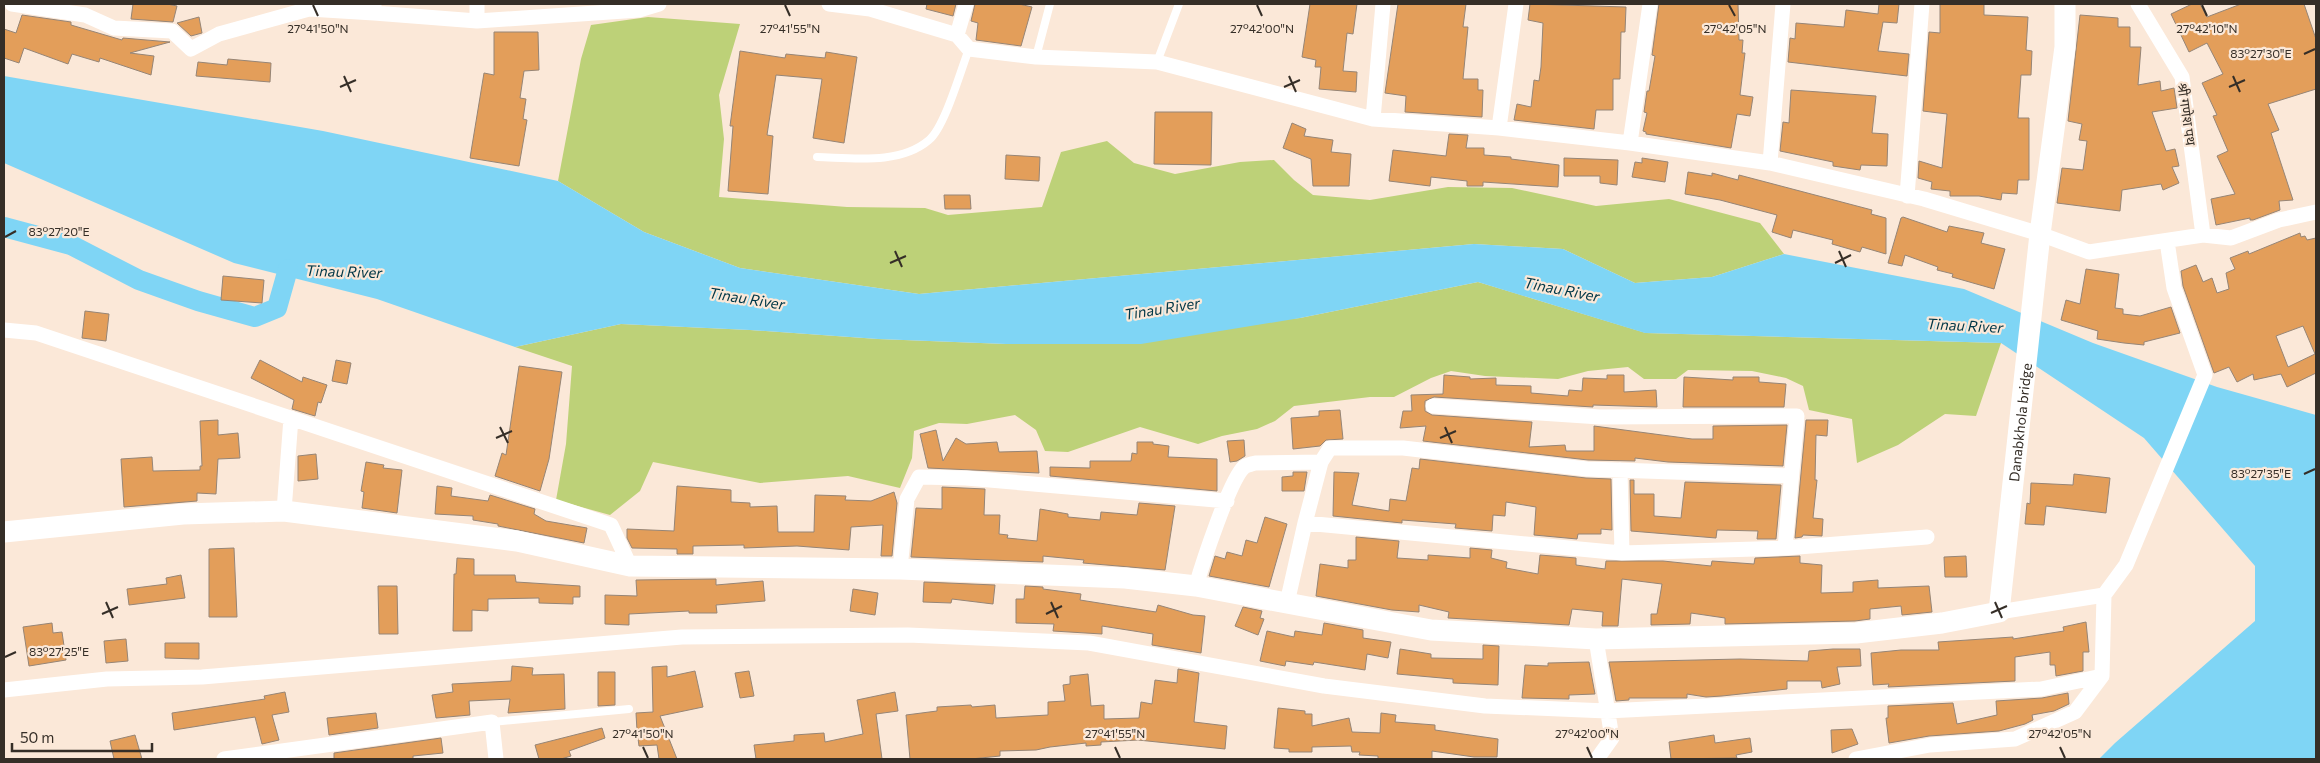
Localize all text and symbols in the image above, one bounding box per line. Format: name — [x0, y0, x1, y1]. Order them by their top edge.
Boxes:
text: 27°41'50"N — [287, 21, 349, 35]
text: 27°41'55"N — [760, 21, 820, 35]
text: 27°42'00"N — [1230, 21, 1294, 35]
text: 27°42'05"N — [1703, 21, 1767, 35]
text: 27°42'10"N — [2176, 21, 2238, 35]
text: 83°27'30"E — [2230, 46, 2292, 60]
street label: श्री गणेश पथ — [2174, 81, 2200, 148]
text: 83°27'20"E — [28, 224, 90, 238]
water label: Tinau River — [305, 261, 384, 281]
water label: Tinau River — [1523, 273, 1602, 305]
water label: Tinau River — [708, 283, 787, 313]
water label: Tinau River — [1123, 293, 1202, 323]
water label: Tinau River — [1926, 314, 2005, 336]
street label: Danabkhola bridge — [2005, 362, 2034, 483]
text: 83°27'35"E — [2231, 466, 2291, 480]
text: 83°27'25"E — [29, 644, 89, 658]
scale bar — [12, 720, 152, 752]
text: 27°41'50"N — [612, 726, 674, 740]
text: 27°41'55"N — [1085, 726, 1145, 740]
text: 27°42'00"N — [1555, 726, 1619, 740]
text: 27°42'05"N — [2028, 726, 2092, 740]
text: 50 m — [20, 728, 54, 746]

